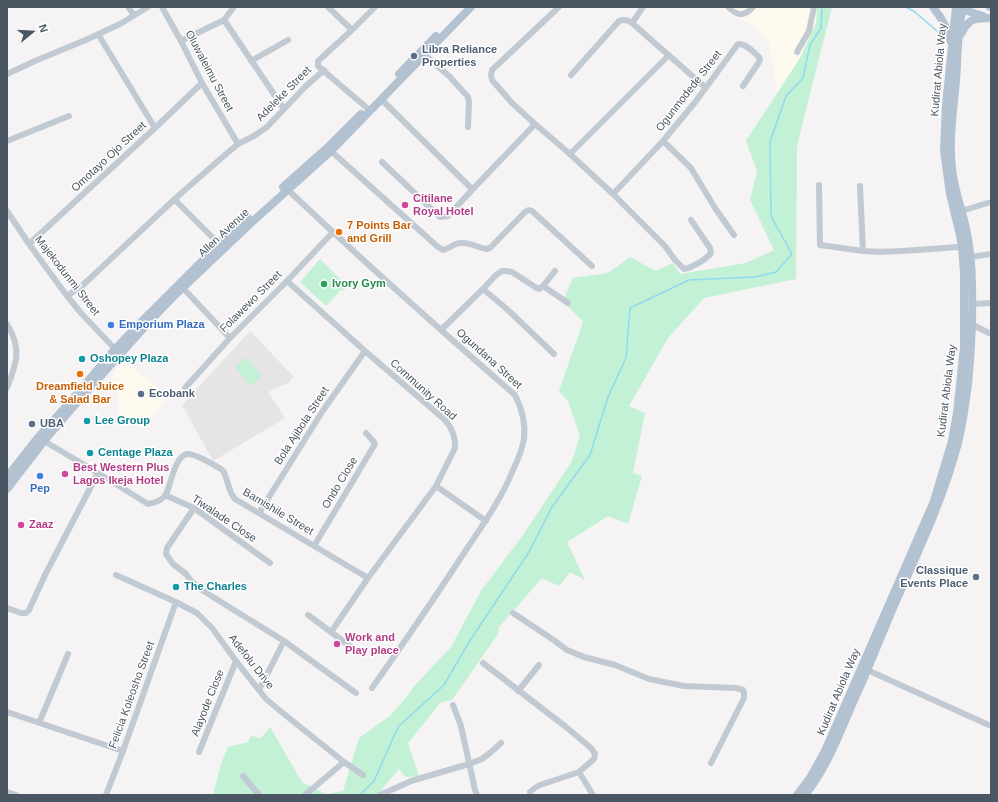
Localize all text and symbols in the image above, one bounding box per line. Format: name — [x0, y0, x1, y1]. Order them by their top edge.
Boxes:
north arrow — [12, 12, 52, 52]
text: N — [36, 23, 50, 34]
street label: Kudirat Abiola Way — [928, 23, 950, 117]
street label: Oluwaleimu Street — [182, 28, 236, 114]
place label: Libra Reliance Properties — [422, 43, 497, 69]
street label: Ogunmodede Street — [653, 48, 725, 134]
marker: Libra Reliance Properties — [409, 51, 419, 61]
street label: Adeleke Street — [254, 64, 314, 124]
street label: Omotayo Ojo Street — [69, 119, 149, 195]
place label: Citilane Royal Hotel — [413, 192, 474, 218]
marker: Citilane Royal Hotel — [400, 200, 410, 210]
street label: Allen Avenue — [196, 206, 252, 260]
place label: 7 Points Bar and Grill — [347, 219, 411, 245]
marker: 7 Points Bar and Grill — [334, 227, 344, 237]
street label: Majekodunmi Street — [32, 233, 102, 319]
street label: Folawewo Street — [217, 268, 285, 336]
place label: Ivory Gym — [332, 277, 386, 291]
marker: Ivory Gym — [319, 279, 329, 289]
place label: Emporium Plaza — [119, 318, 205, 332]
marker: Emporium Plaza — [106, 320, 116, 330]
street label: Ogundana Street — [453, 326, 525, 392]
street label: Kudirat Abiola Way — [935, 344, 959, 438]
place label: Oshopey Plaza — [90, 352, 168, 366]
marker: Oshopey Plaza — [77, 354, 87, 364]
street label: Community Road — [387, 357, 459, 423]
marker: Dreamfield Juice & Salad Bar — [75, 369, 85, 379]
place label: Dreamfield Juice & Salad Bar — [36, 380, 124, 406]
street label: Bola Ajibola Street — [272, 384, 332, 468]
place label: Ecobank — [149, 387, 195, 401]
marker: Ecobank — [136, 389, 146, 399]
place label: Lee Group — [95, 414, 150, 428]
marker: Lee Group — [82, 416, 92, 426]
place label: UBA — [40, 417, 64, 431]
marker: UBA — [27, 419, 37, 429]
place label: Centage Plaza — [98, 446, 173, 460]
marker: Centage Plaza — [85, 448, 95, 458]
street label: Ondo Close — [319, 455, 361, 511]
place label: Best Western Plus Lagos Ikeja Hotel — [73, 461, 169, 487]
marker: Best Western Plus Lagos Ikeja Hotel — [60, 469, 70, 479]
marker: Pep — [35, 471, 45, 481]
place label: Pep — [30, 482, 50, 496]
street label: Bamishile Street — [240, 486, 316, 538]
street label: Tiwalade Close — [189, 493, 259, 545]
place label: Zaaz — [29, 518, 53, 532]
marker: Zaaz — [16, 520, 26, 530]
place label: Classique Events Place — [900, 564, 968, 590]
marker: Classique Events Place — [971, 572, 981, 582]
place label: The Charles — [184, 580, 247, 594]
marker: The Charles — [171, 582, 181, 592]
place label: Work and Play place — [345, 631, 399, 657]
street label: Adefolu Drive — [225, 632, 277, 692]
marker: Work and Play place — [332, 639, 342, 649]
street label: Felicia Koleosho Street — [106, 640, 158, 750]
street label: Kudirat Abiola Way — [815, 647, 863, 737]
street label: Alayode Close — [189, 668, 227, 738]

